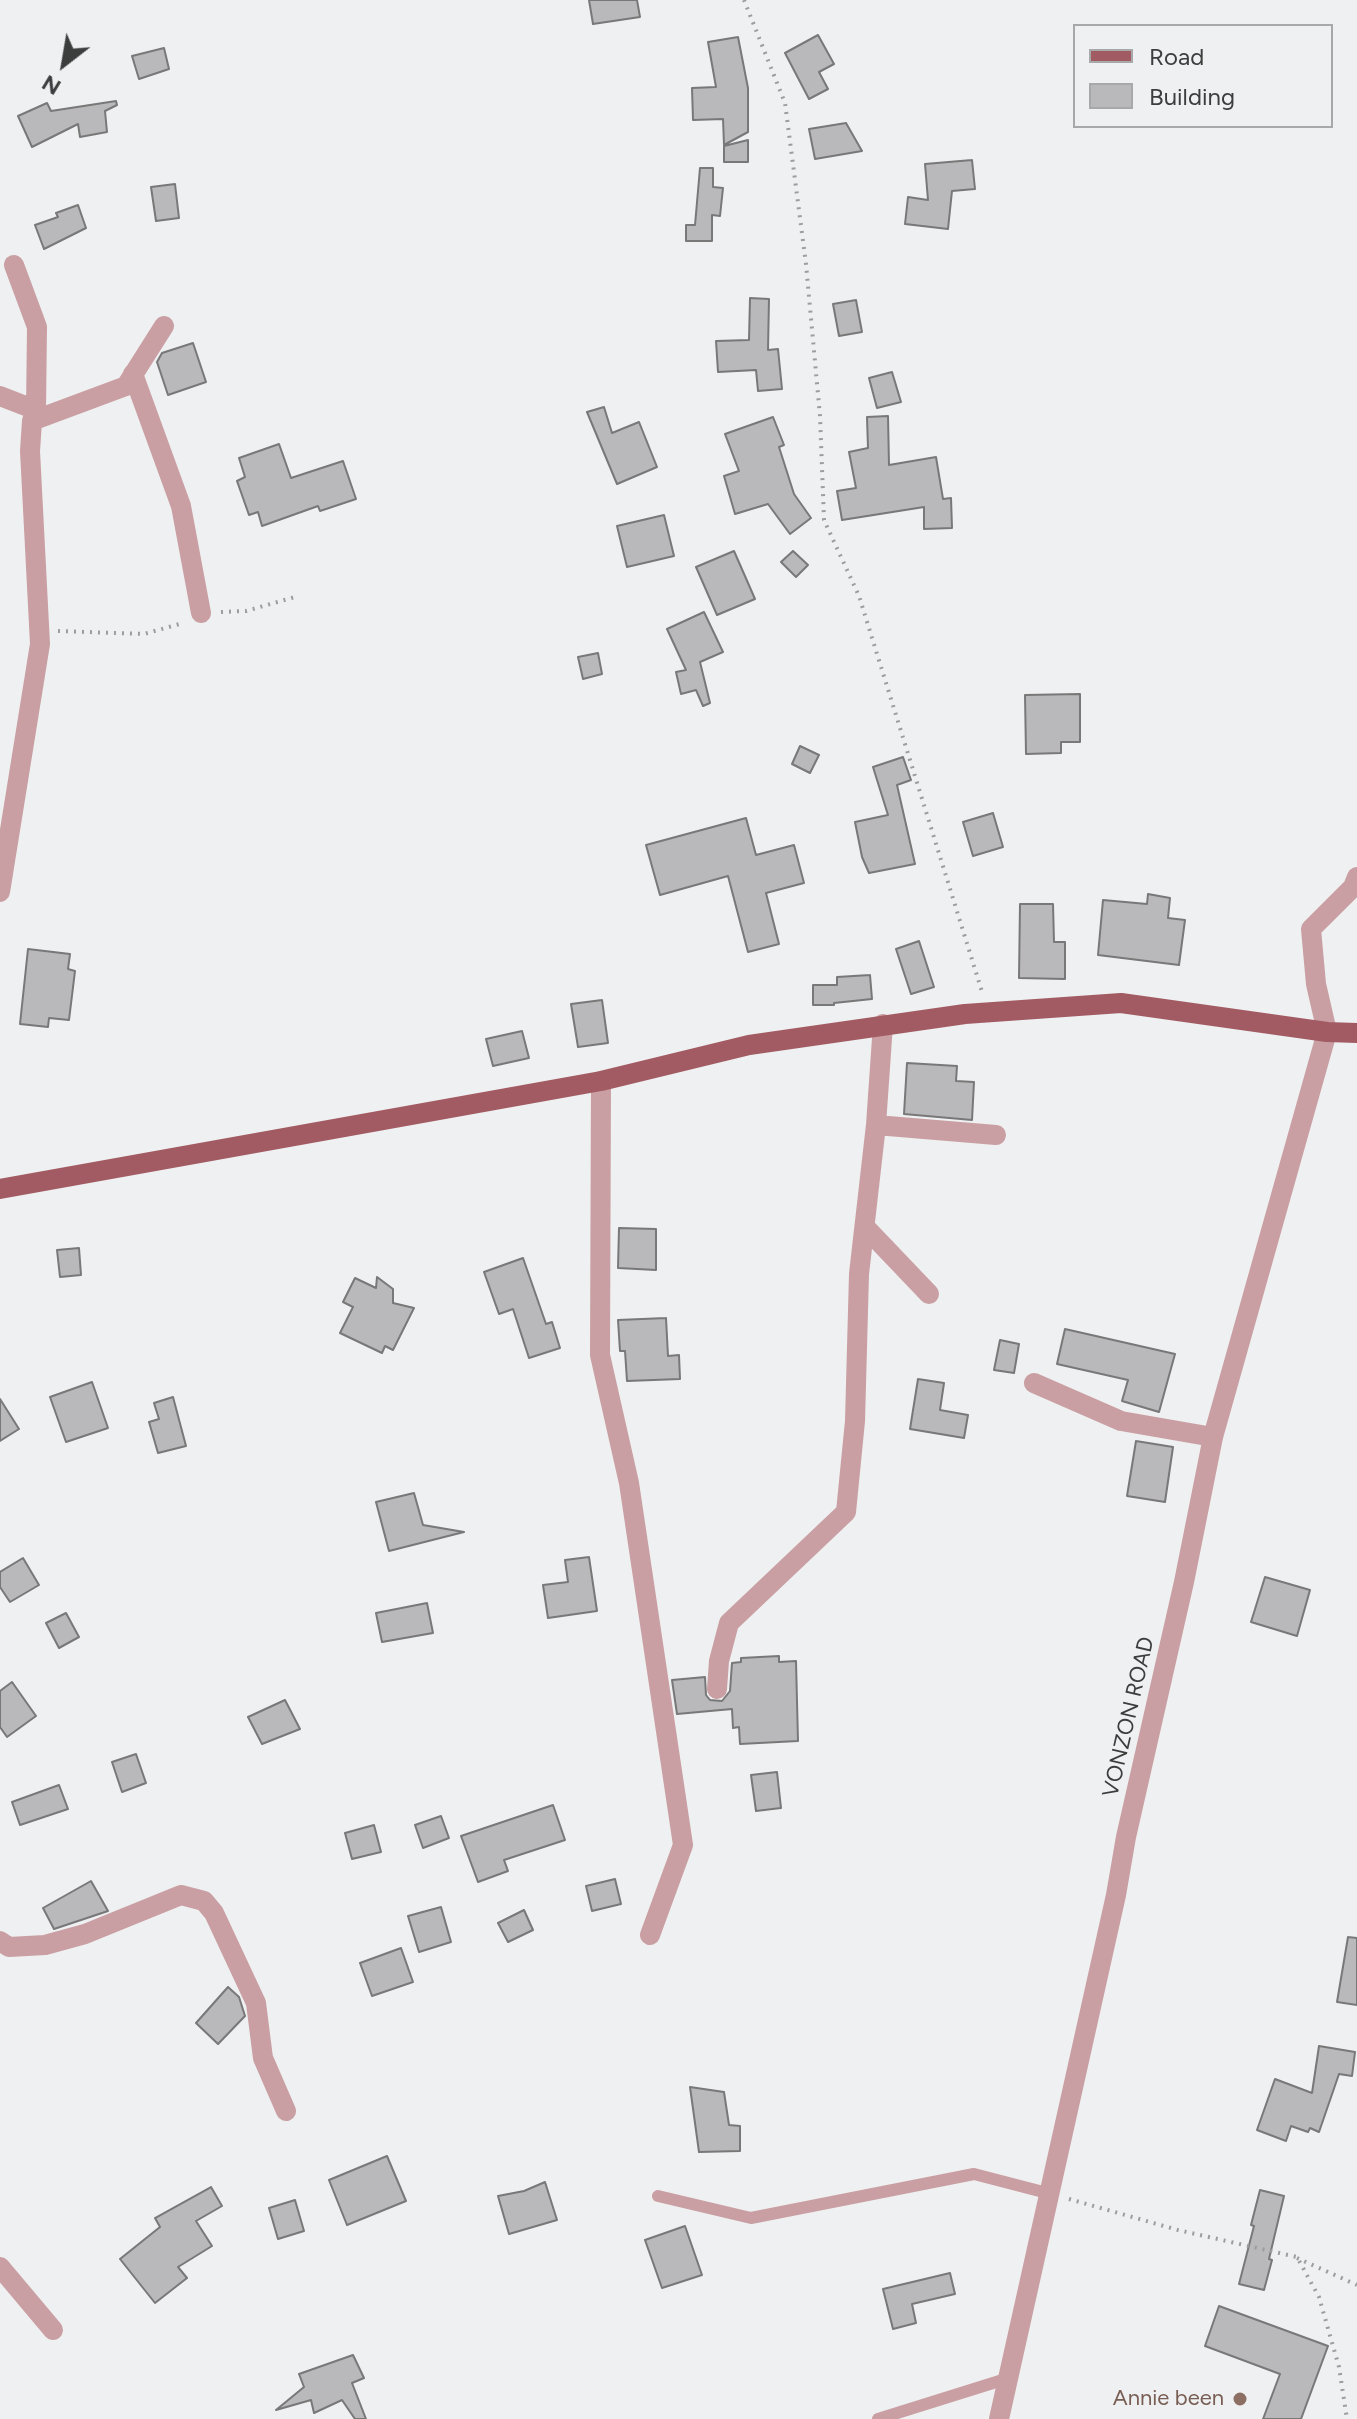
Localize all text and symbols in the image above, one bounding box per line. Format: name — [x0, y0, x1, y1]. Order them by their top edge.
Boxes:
north arrow — [24, 24, 104, 104]
legend — [1073, 24, 1333, 128]
text: Road — [1149, 42, 1204, 71]
text: N — [37, 69, 66, 101]
text: Building — [1149, 82, 1235, 111]
street label: VONZON ROAD — [1098, 1634, 1160, 1800]
place label: Annie been — [1113, 2386, 1224, 2412]
marker: Annie been — [1231, 2390, 1249, 2408]

